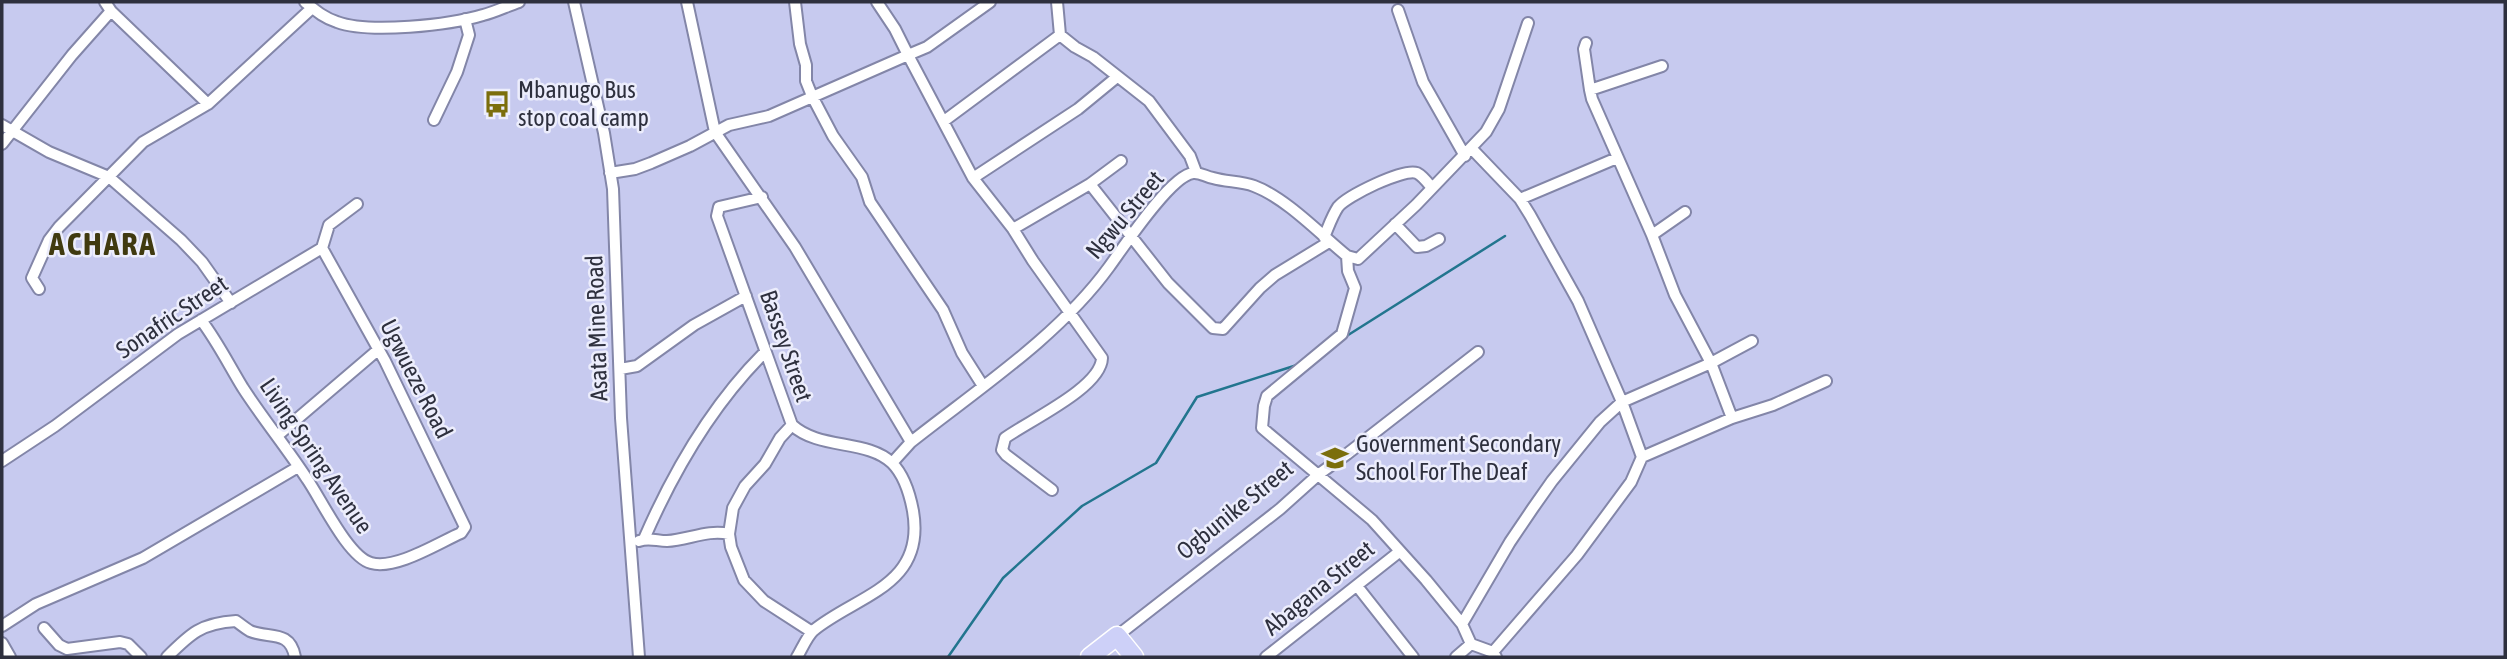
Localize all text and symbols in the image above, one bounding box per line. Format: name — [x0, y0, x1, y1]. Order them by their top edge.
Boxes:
place label: Mbanugo Bus stop coal camp — [518, 76, 649, 131]
bus stop icon: Mbanugo Bus stop coal camp — [482, 89, 512, 119]
street label: Ngwu Street — [1080, 165, 1169, 264]
district label: ACHARA — [48, 225, 157, 262]
street label: Asata Mine Road — [580, 255, 613, 401]
street label: Sonafric Street — [111, 270, 232, 364]
street label: Bassey Street — [755, 287, 818, 405]
street label: Ugwueze Road — [375, 315, 458, 443]
street label: Living Spring Avenue — [255, 373, 378, 538]
place label: Government Secondary School For The Deaf — [1356, 430, 1561, 485]
school or university icon: Government Secondary School For The Deaf — [1320, 443, 1350, 473]
street label: Ogbunike Street — [1171, 455, 1298, 565]
street label: Abagana Street — [1258, 535, 1379, 640]

